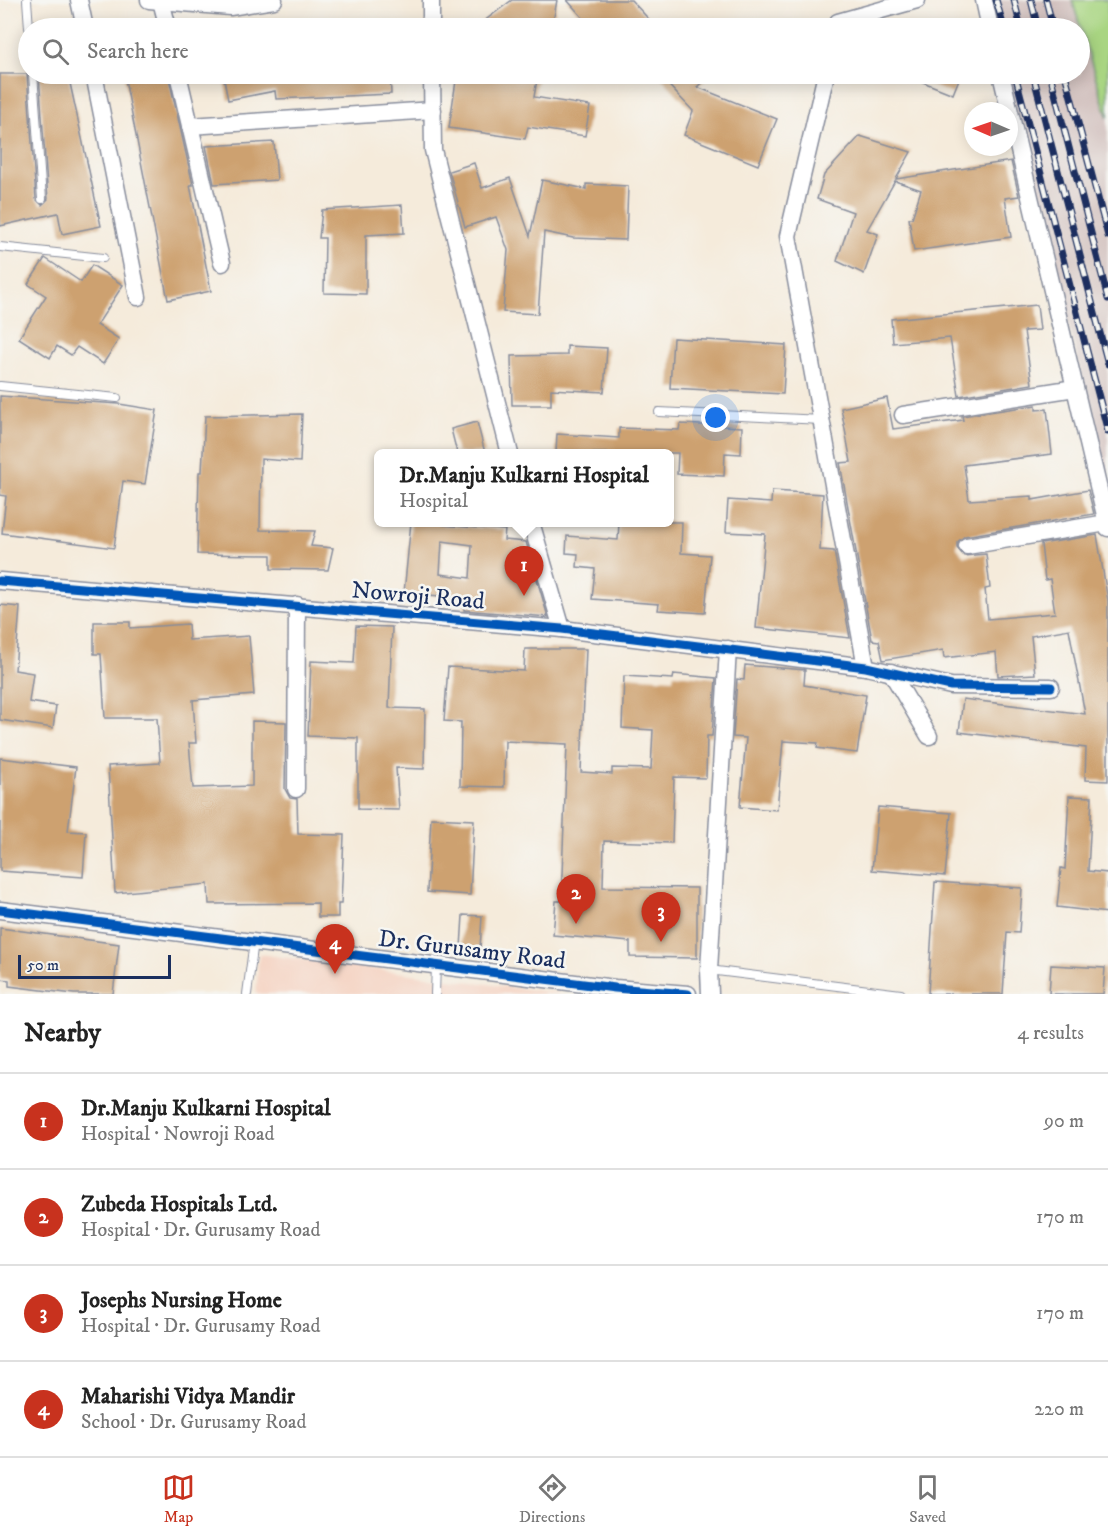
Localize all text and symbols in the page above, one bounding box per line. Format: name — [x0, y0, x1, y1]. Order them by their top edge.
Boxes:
search box — [18, 18, 1090, 84]
icon: search — [39, 35, 72, 68]
text: Search here — [87, 38, 189, 65]
north arrow — [964, 102, 1018, 156]
your location — [701, 403, 730, 432]
popup — [374, 449, 674, 527]
text: Dr.Manju Kulkarni Hospital — [399, 462, 649, 489]
text: Hospital — [399, 489, 468, 514]
pin: 1 — [504, 546, 544, 596]
street label: Nowroji Road — [350, 575, 486, 617]
pin: 2 — [556, 874, 596, 924]
pin: 3 — [642, 892, 680, 942]
pin: 4 — [316, 924, 354, 974]
street label: Dr. Gurusamy Road — [377, 924, 567, 976]
scale bar — [18, 952, 171, 980]
text: 50 m — [27, 955, 59, 975]
text: Nearby — [24, 1017, 101, 1050]
text: 4 results — [1017, 1021, 1084, 1046]
text: Dr.Manju Kulkarni Hospital — [81, 1095, 331, 1122]
text: 1 — [40, 1109, 47, 1134]
text: 90 m — [1044, 1109, 1084, 1134]
text: Hospital · Nowroji Road — [81, 1122, 275, 1147]
text: Zubeda Hospitals Ltd. — [81, 1191, 277, 1218]
text: 2 — [39, 1205, 48, 1230]
text: 170 m — [1036, 1205, 1084, 1230]
text: Hospital · Dr. Gurusamy Road — [81, 1218, 320, 1243]
text: Josephs Nursing Home — [81, 1287, 282, 1314]
text: 3 — [40, 1301, 47, 1326]
text: 170 m — [1036, 1301, 1084, 1326]
text: Hospital · Dr. Gurusamy Road — [81, 1314, 320, 1339]
text: Maharishi Vidya Mandir — [81, 1383, 295, 1410]
text: 4 — [38, 1397, 49, 1422]
text: 220 m — [1034, 1397, 1084, 1422]
text: School · Dr. Gurusamy Road — [81, 1410, 306, 1435]
tab: Map — [162, 1471, 195, 1527]
tab: Directions — [519, 1471, 585, 1527]
tab: Saved — [909, 1471, 946, 1527]

